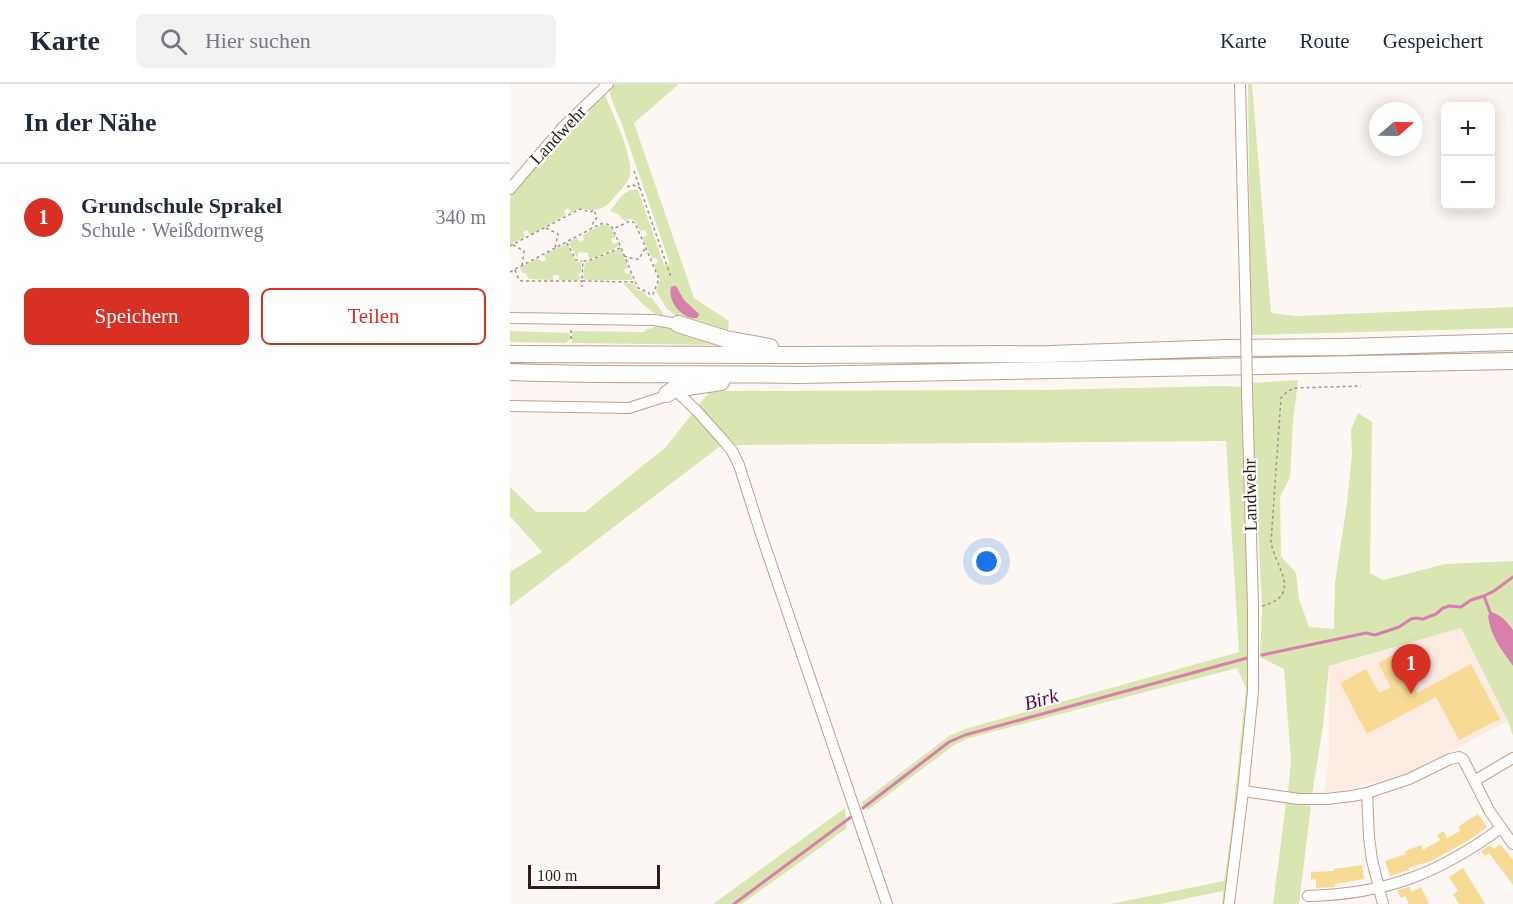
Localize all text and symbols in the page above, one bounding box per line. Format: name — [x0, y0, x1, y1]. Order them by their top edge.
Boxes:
search box — [136, 14, 556, 68]
text: Karte — [30, 25, 100, 56]
icon: search — [157, 25, 190, 58]
text: Hier suchen — [205, 28, 311, 53]
text: Karte — [1220, 29, 1267, 53]
text: Route — [1300, 29, 1350, 53]
text: Gespeichert — [1383, 29, 1483, 53]
street label: Landwehr — [526, 101, 590, 169]
north arrow — [1369, 102, 1423, 156]
map controls — [1441, 102, 1495, 210]
button: + — [1441, 102, 1495, 156]
text: In der Nähe — [24, 108, 156, 137]
button: − — [1441, 156, 1495, 210]
text: Grundschule Sprakel — [81, 193, 282, 218]
text: 1 — [39, 206, 49, 228]
text: 340 m — [435, 206, 486, 228]
text: Schule · Weißdornweg — [81, 219, 263, 241]
button: Speichern — [24, 288, 249, 345]
button: Teilen — [261, 288, 486, 345]
street label: Landwehr — [1239, 458, 1261, 532]
your location — [972, 547, 1001, 576]
pin: 1 — [1392, 644, 1430, 694]
water label: Birk — [1022, 684, 1062, 714]
scale bar — [528, 862, 660, 890]
text: 100 m — [537, 867, 577, 884]

